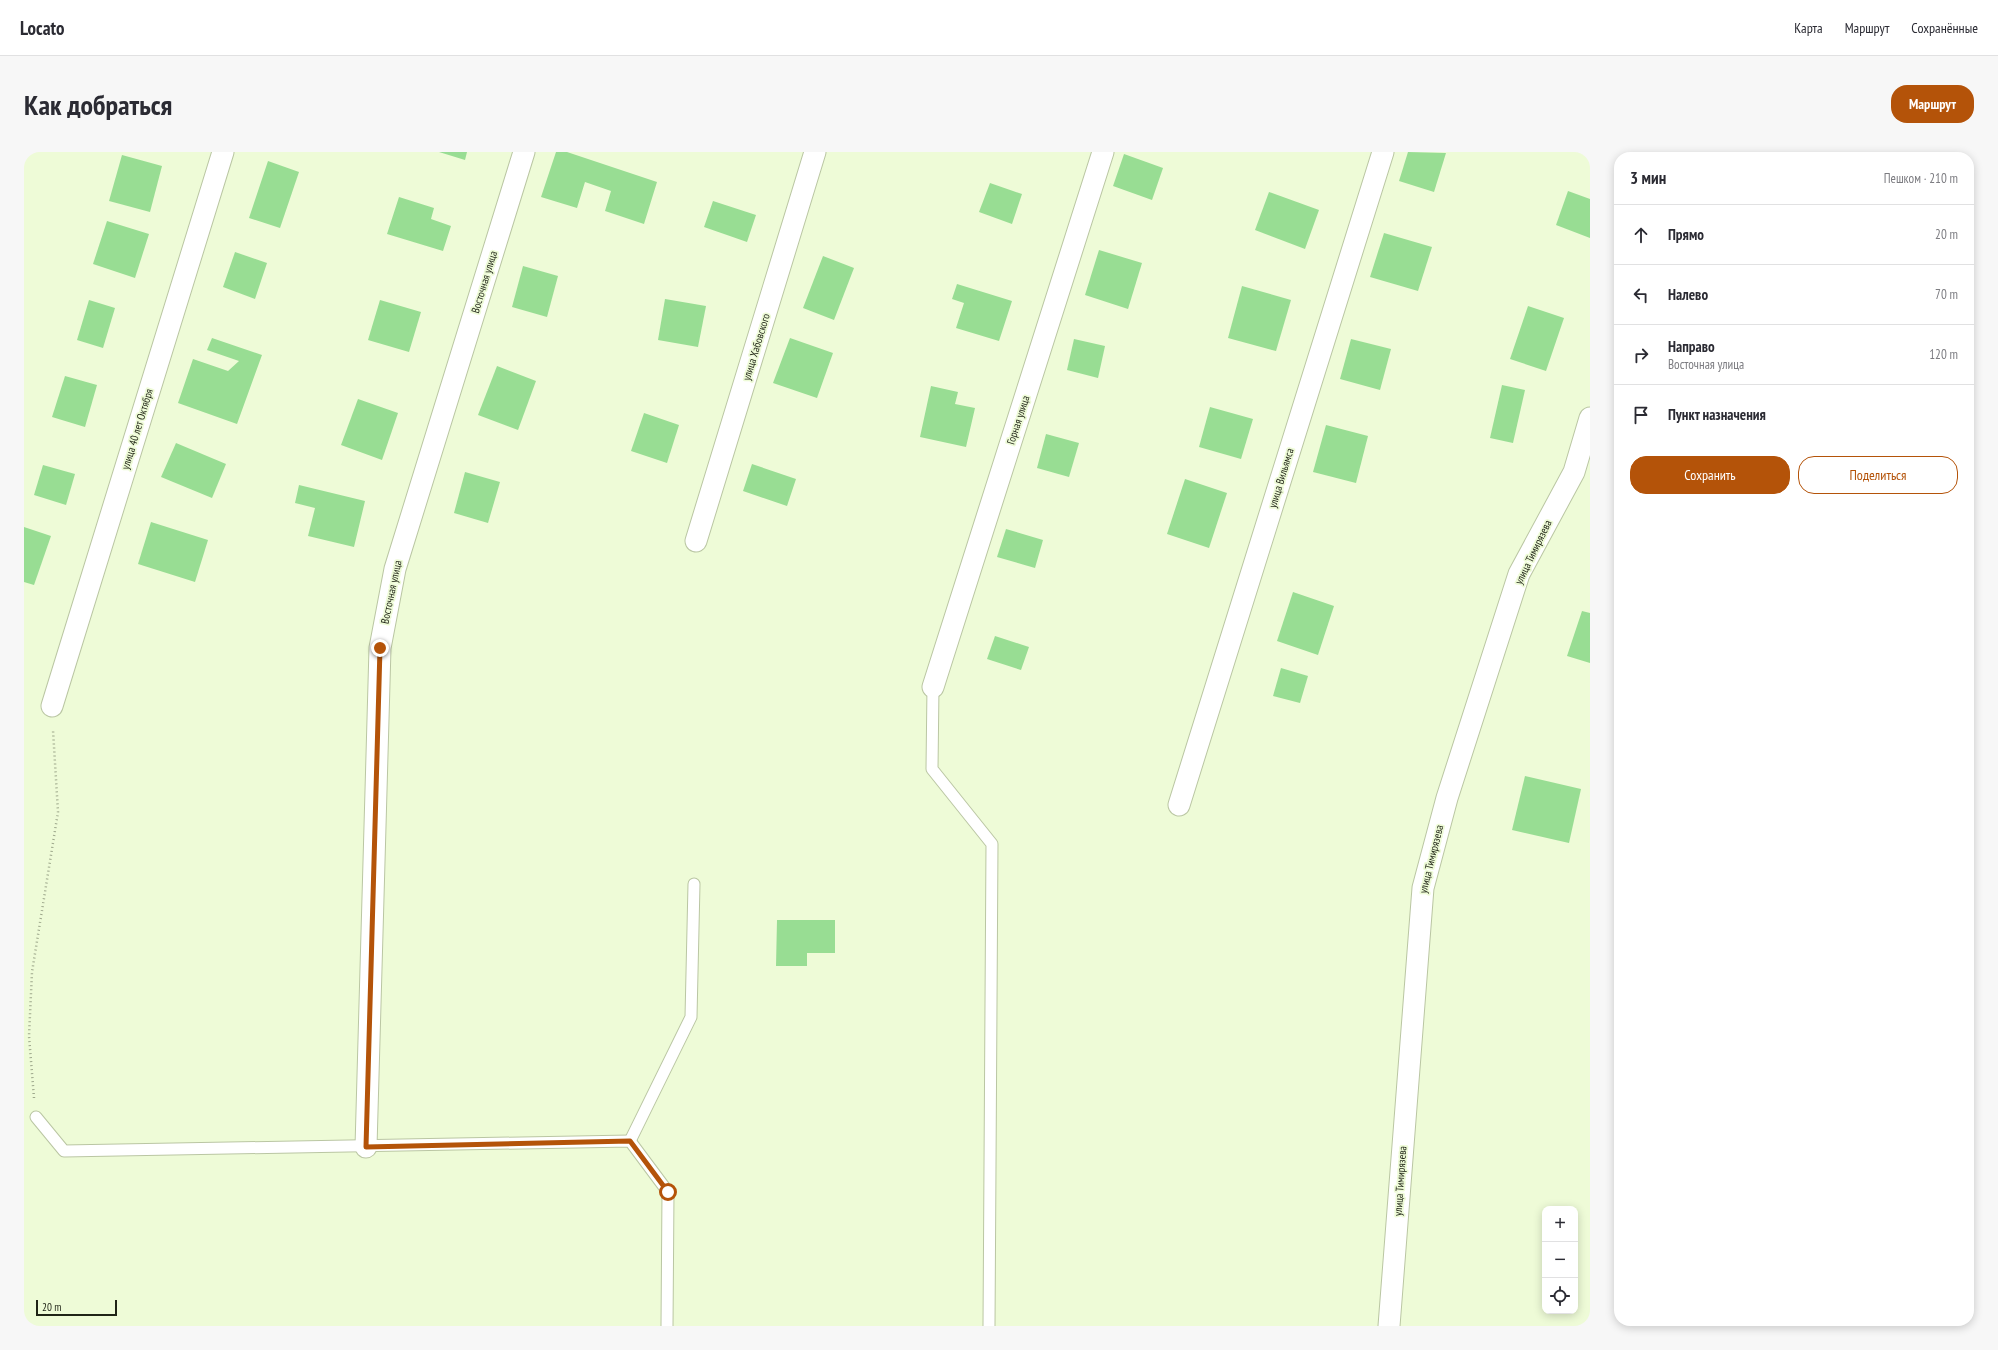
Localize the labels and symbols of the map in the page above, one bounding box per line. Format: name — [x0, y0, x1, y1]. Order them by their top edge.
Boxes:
street label: Восточная улица — [468, 249, 500, 315]
street label: улица Хабовского — [739, 312, 773, 382]
street label: улица 40 лет Октября — [118, 387, 156, 471]
street label: Горная улица — [1004, 394, 1032, 446]
street label: улица Вильямса — [1265, 446, 1297, 510]
street label: улица Тимирязева — [1511, 517, 1555, 587]
street label: Восточная улица — [377, 559, 405, 625]
route end — [371, 639, 389, 657]
street label: улица Тимирязева — [1416, 823, 1446, 895]
street label: улица Тимирязева — [1391, 1145, 1409, 1217]
route start — [659, 1183, 677, 1201]
scale bar — [36, 1298, 117, 1317]

